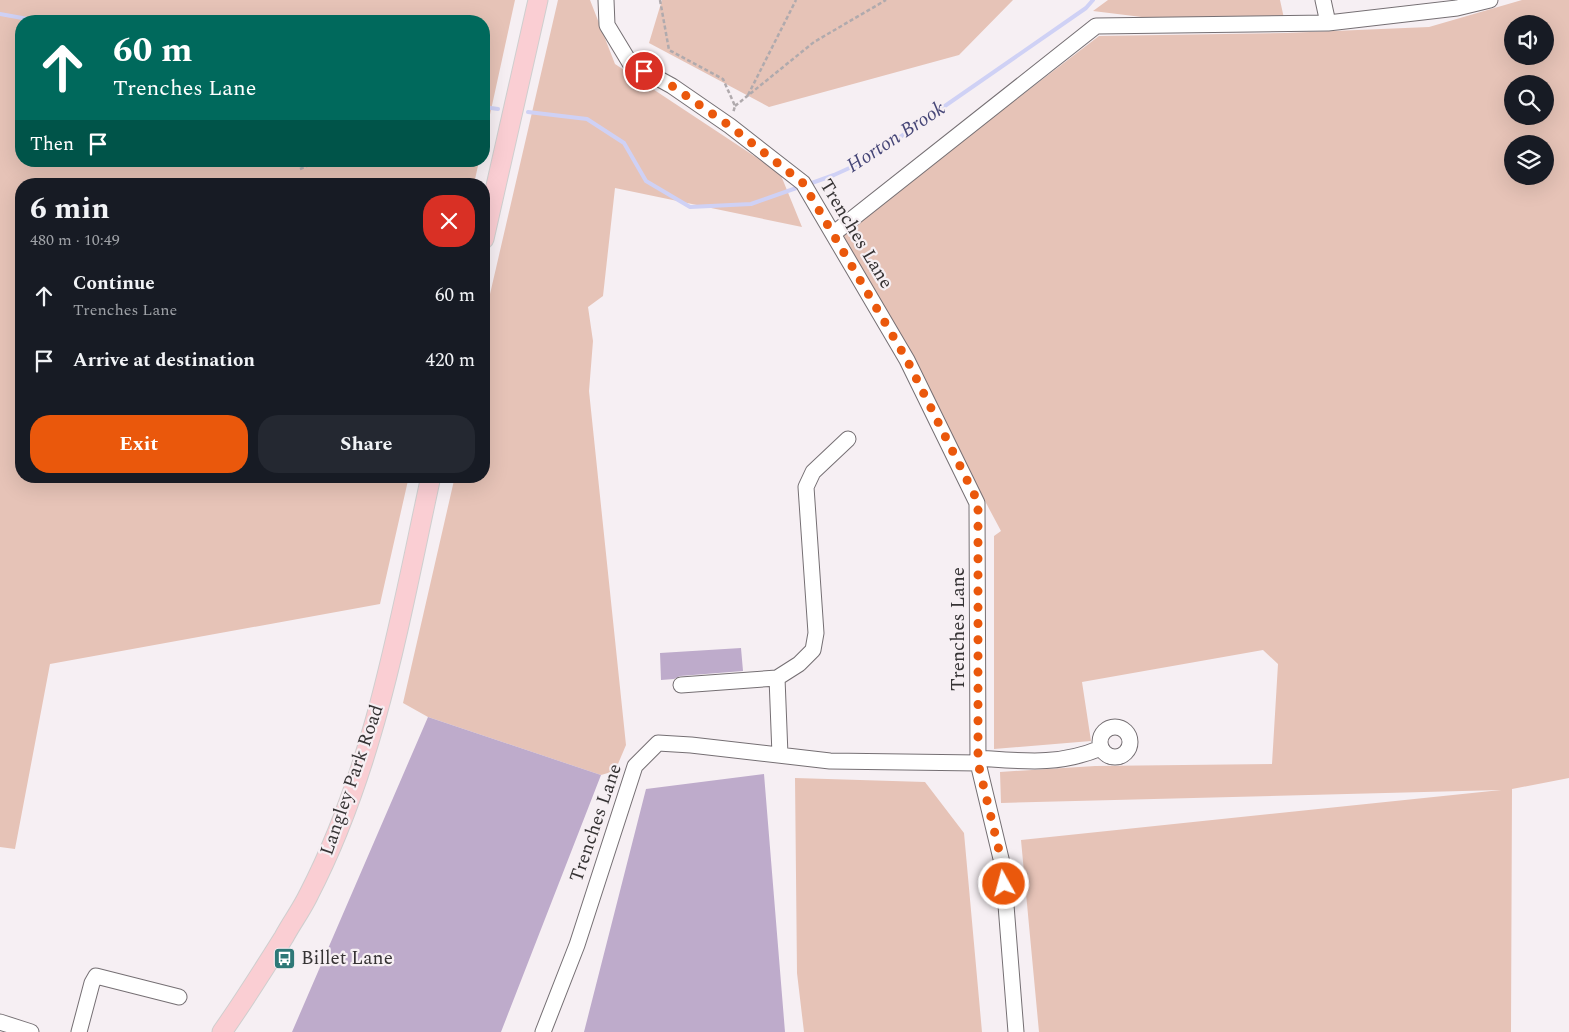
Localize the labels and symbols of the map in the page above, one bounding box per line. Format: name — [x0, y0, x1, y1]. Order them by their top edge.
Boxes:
pin — [623, 50, 665, 92]
water label: Horton Brook — [841, 93, 952, 180]
street label: Trenches Lane — [812, 173, 900, 295]
street label: Trenches Lane — [944, 567, 973, 691]
street label: Langley Park Road — [313, 701, 391, 859]
street label: Trenches Lane — [562, 760, 630, 886]
position arrow — [977, 857, 1029, 909]
place label: Billet Lane — [301, 944, 393, 973]
bus stop icon: Billet Lane — [273, 946, 297, 970]

